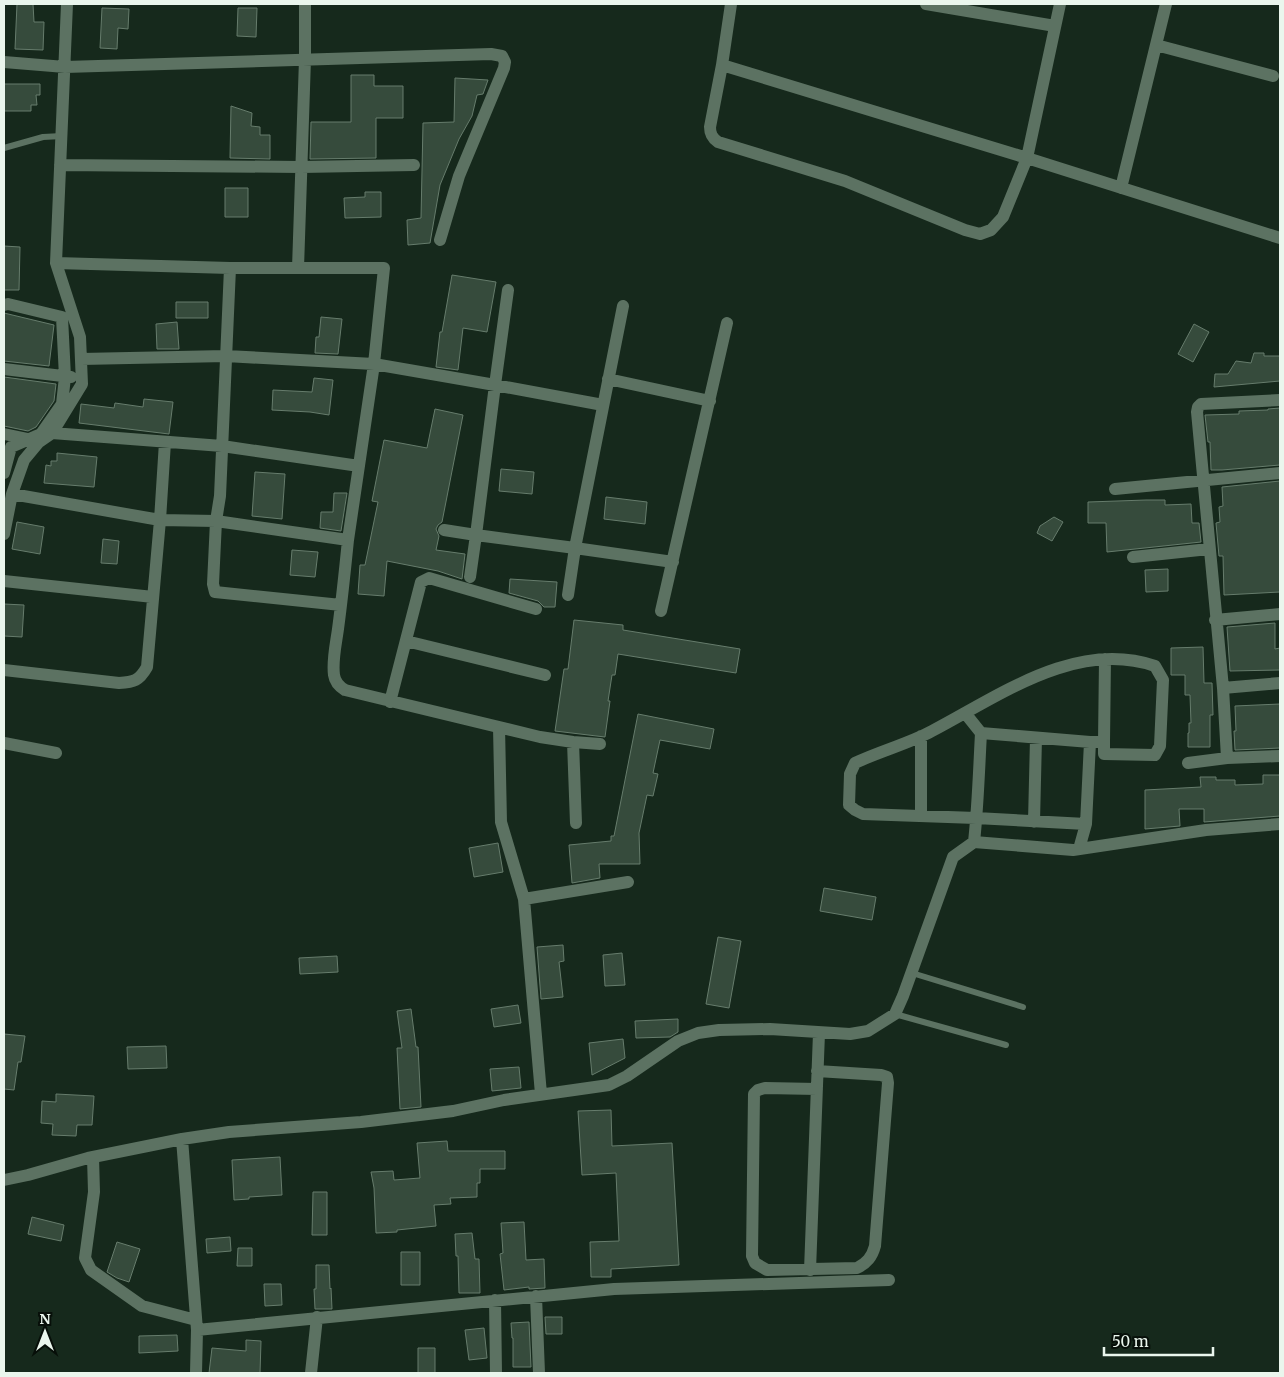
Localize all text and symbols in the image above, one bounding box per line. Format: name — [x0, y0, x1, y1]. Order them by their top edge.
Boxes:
north arrow — [20, 1307, 70, 1357]
text: N — [39, 1310, 51, 1328]
scale bar — [1104, 1324, 1213, 1356]
text: 50 m — [1112, 1332, 1149, 1351]

